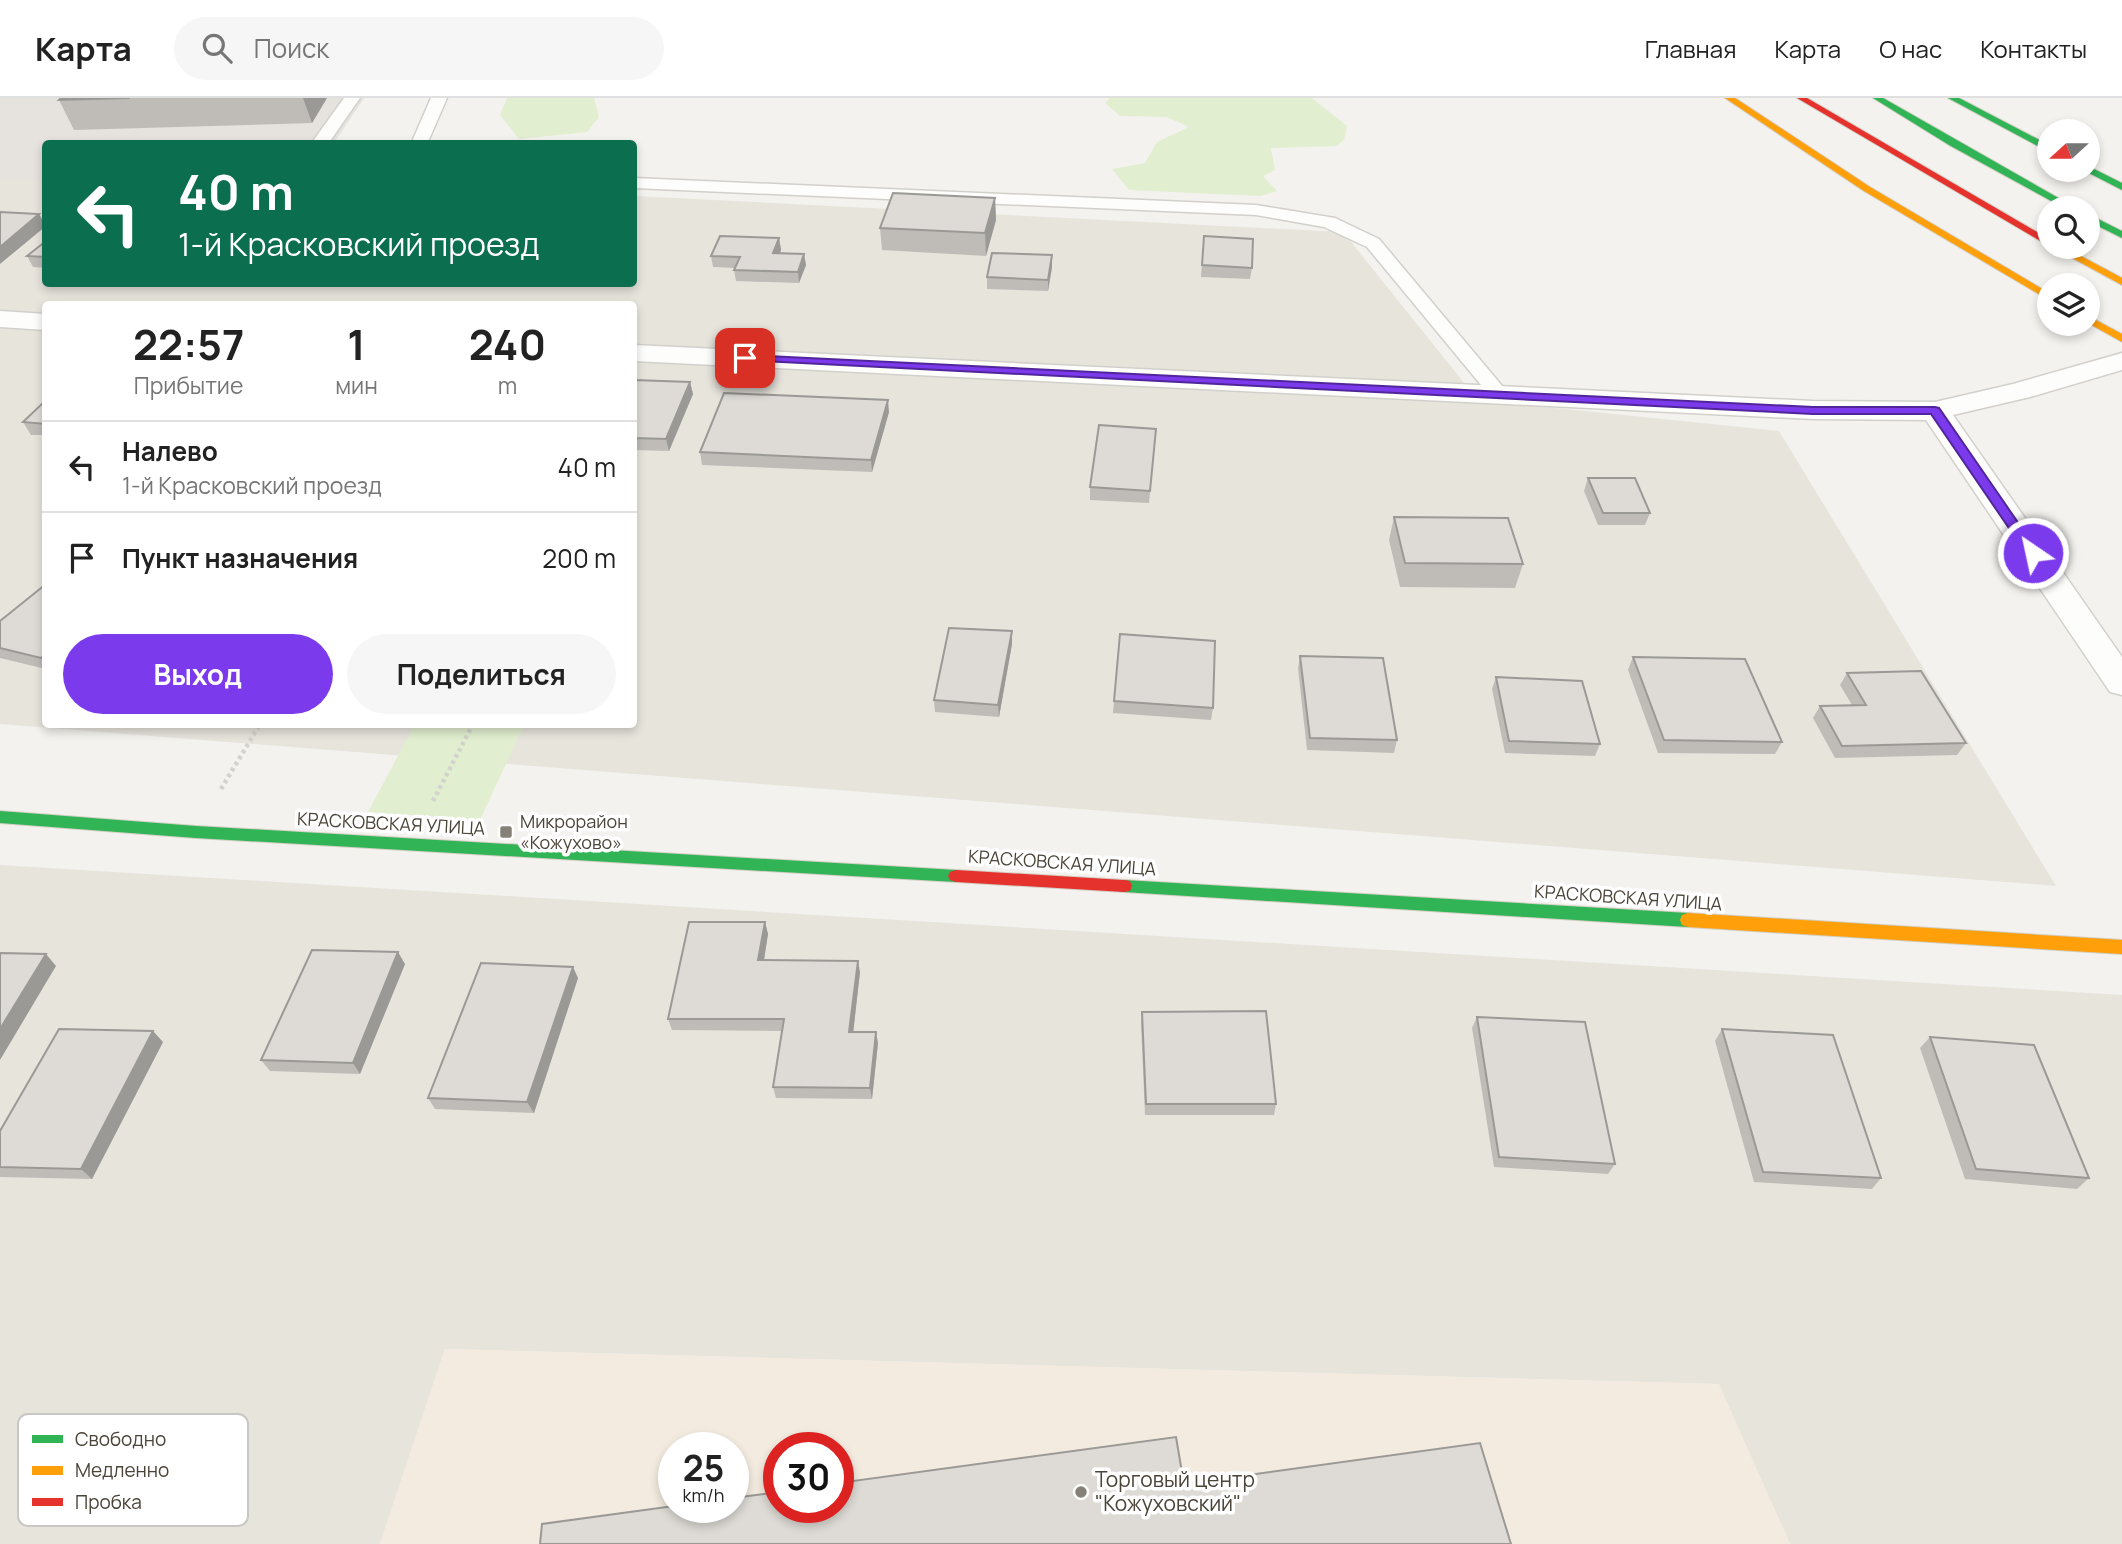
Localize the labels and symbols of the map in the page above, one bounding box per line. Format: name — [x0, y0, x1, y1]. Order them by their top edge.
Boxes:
north arrow — [2037, 119, 2100, 182]
pin — [715, 328, 775, 388]
position arrow — [1996, 516, 2070, 590]
street label: КРАСКОВСКАЯ УЛИЦА — [296, 806, 486, 840]
place label: Микрорайон «Кожухово» — [520, 809, 628, 854]
marker: Микрорайон «Кожухово» — [498, 824, 514, 840]
street label: КРАСКОВСКАЯ УЛИЦА — [967, 843, 1157, 881]
street label: КРАСКОВСКАЯ УЛИЦА — [1533, 878, 1723, 916]
legend — [18, 1414, 248, 1526]
text: Свободно — [75, 1426, 166, 1452]
speed limit sign: 30 — [763, 1432, 854, 1523]
text: Медленно — [75, 1457, 169, 1483]
place label: Торговый центр "Кожуховский" — [1095, 1465, 1255, 1517]
marker: Торговый центр "Кожуховский" — [1073, 1484, 1089, 1500]
text: Пробка — [75, 1489, 142, 1515]

